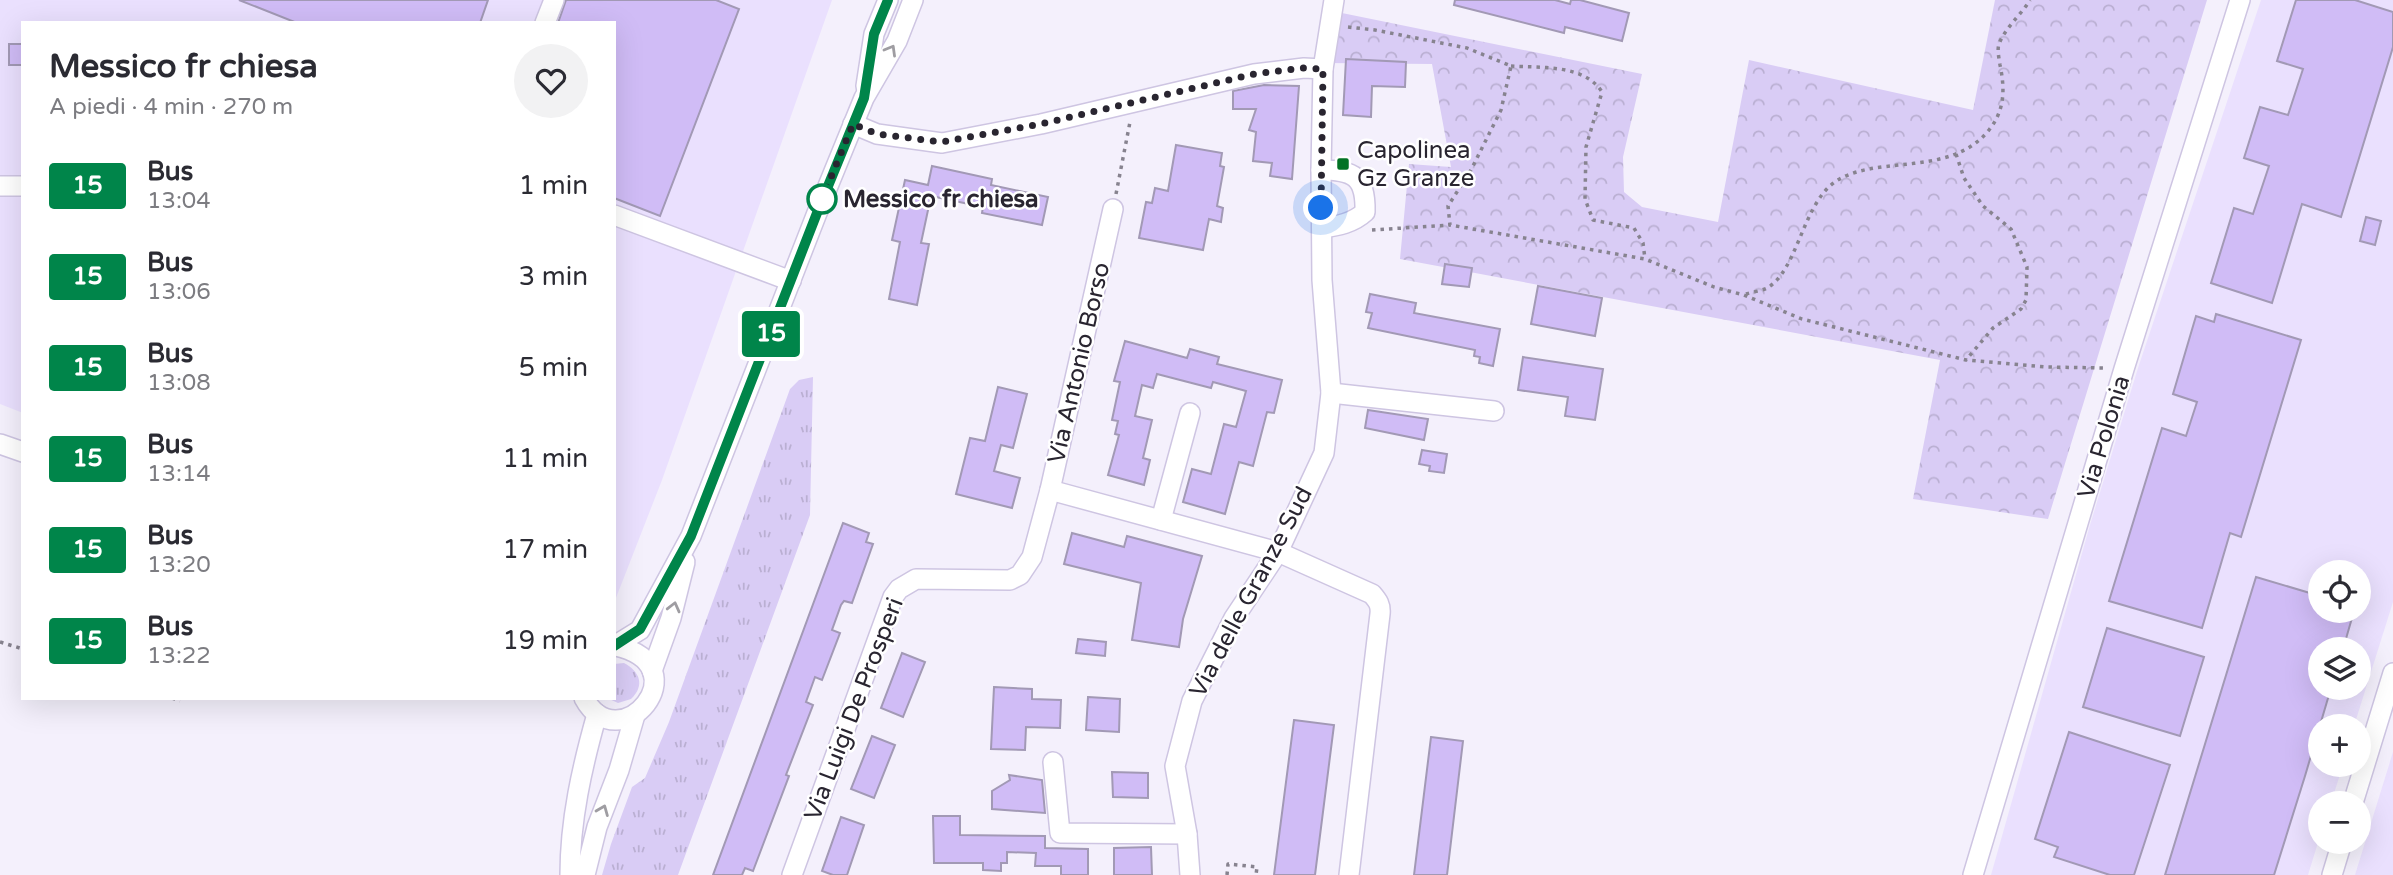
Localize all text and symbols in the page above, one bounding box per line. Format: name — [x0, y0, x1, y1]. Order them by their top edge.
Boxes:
button: heart — [514, 44, 588, 118]
one-way arrow — [883, 45, 896, 58]
text: Messico fr chiesa — [49, 47, 318, 86]
text: A piedi · 4 min · 270 m — [49, 93, 293, 121]
place label: Capolinea Gz Granze — [1357, 136, 1474, 193]
text: Bus — [147, 156, 193, 187]
marker: Capolinea Gz Granze — [1335, 156, 1351, 172]
text: 1 min — [519, 170, 588, 201]
text: 15 — [72, 171, 103, 200]
marker: Messico fr chiesa — [807, 184, 837, 214]
place label: Messico fr chiesa — [843, 185, 1039, 214]
text: 13:04 — [147, 187, 211, 215]
your location — [1303, 190, 1338, 225]
text: Bus — [147, 247, 193, 278]
street label: Via Antonio Borso — [1042, 260, 1116, 466]
text: 3 min — [519, 261, 588, 292]
text: 15 — [72, 262, 103, 291]
text: 13:06 — [147, 278, 211, 306]
line badge: 15 — [740, 311, 802, 357]
text: 15 — [756, 319, 786, 348]
text: Bus — [147, 338, 193, 369]
text: 5 min — [519, 352, 588, 383]
text: 15 — [72, 353, 103, 382]
text: 13:08 — [147, 369, 211, 397]
street label: Via Polonia — [2072, 372, 2136, 502]
text: Bus — [147, 429, 193, 460]
text: 11 min — [502, 443, 588, 474]
text: 15 — [72, 444, 103, 473]
text: 13:14 — [147, 460, 211, 488]
street label: Via delle Granze Sud — [1183, 482, 1319, 702]
text: Bus — [147, 520, 193, 551]
text: 17 min — [502, 534, 588, 565]
text: 15 — [72, 535, 103, 564]
text: 13:20 — [147, 551, 211, 579]
map controls — [2308, 560, 2371, 854]
button: locate — [2308, 560, 2371, 623]
street label: Via Luigi De Prosperi — [798, 594, 910, 824]
one-way arrow — [666, 601, 680, 613]
text: Bus — [147, 611, 193, 642]
text: 19 min — [502, 625, 588, 656]
text: 15 — [72, 626, 103, 655]
button: layers — [2308, 637, 2371, 700]
text: 13:22 — [147, 642, 211, 670]
button: + — [2308, 714, 2371, 777]
button: − — [2308, 791, 2371, 854]
one-way arrow — [595, 804, 609, 816]

